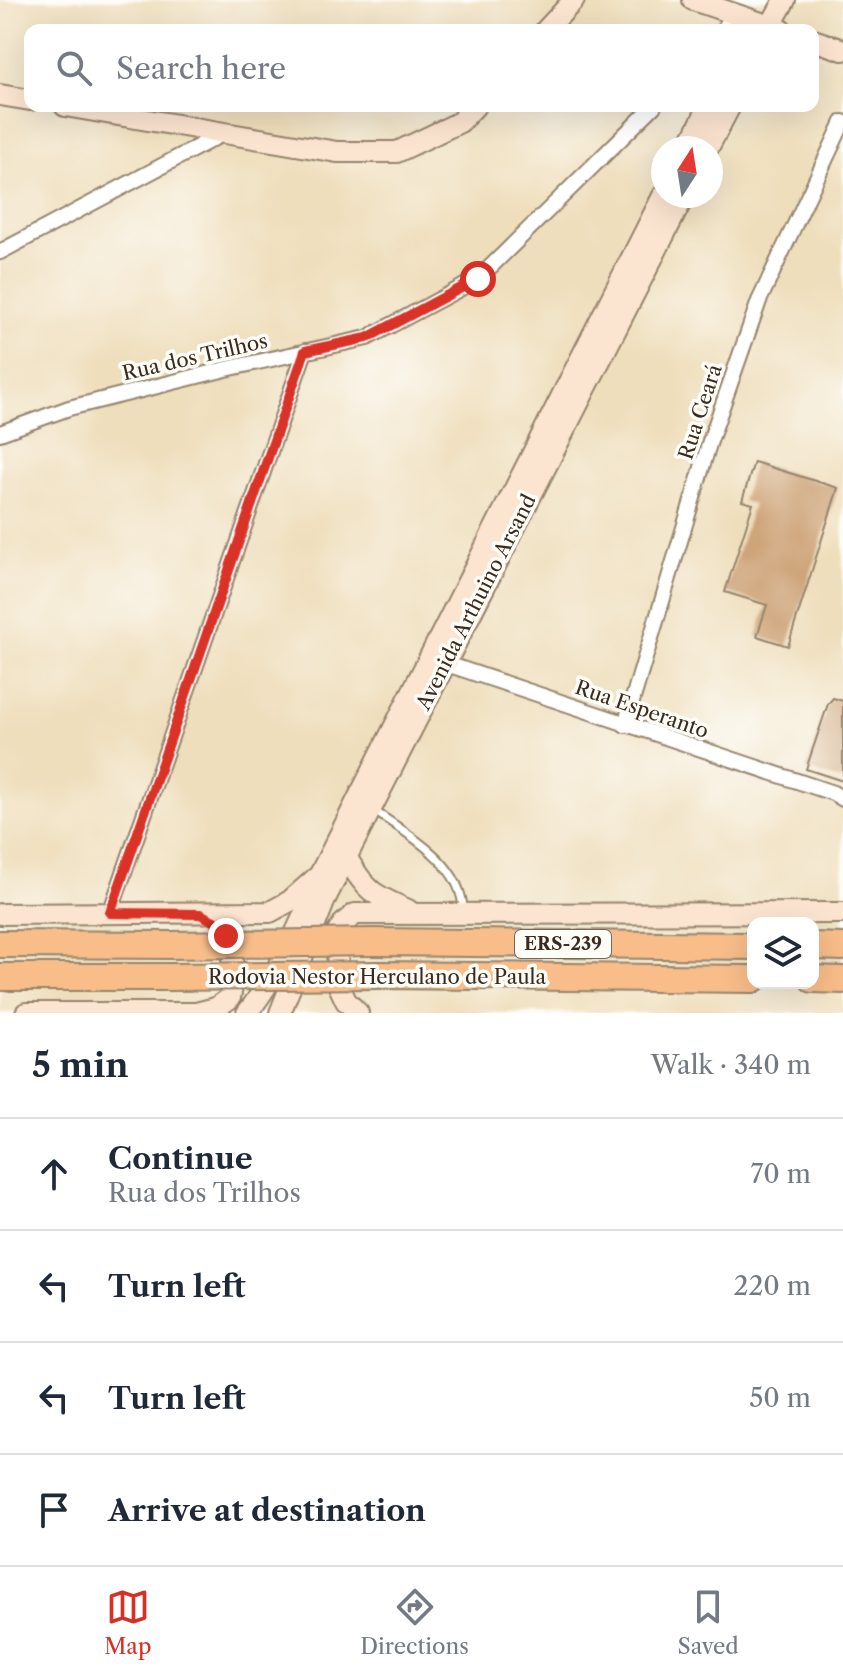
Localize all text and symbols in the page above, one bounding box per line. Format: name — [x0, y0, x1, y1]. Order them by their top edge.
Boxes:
search box — [24, 24, 819, 112]
icon: search — [52, 46, 96, 90]
text: Search here — [116, 50, 286, 87]
north arrow — [651, 136, 723, 208]
route start — [460, 261, 496, 297]
street label: Rua dos Trilhos — [120, 329, 270, 385]
street label: Rua Ceará — [673, 361, 727, 463]
street label: Avenida Arthuino Arsand — [411, 490, 541, 715]
street label: Rua Esperanto — [572, 675, 712, 743]
map controls — [747, 917, 819, 989]
button: layers — [747, 917, 819, 989]
route end — [208, 918, 244, 954]
road number: ERS-239 — [515, 930, 611, 958]
street label: Rodovia Nestor Herculano de Paula — [208, 965, 546, 989]
text: 5 min — [32, 1044, 129, 1086]
text: Walk · 340 m — [651, 1049, 811, 1081]
text: Continue — [108, 1140, 253, 1177]
icon: ahead — [32, 1152, 76, 1196]
text: 70 m — [751, 1158, 811, 1190]
text: Rua dos Trilhos — [108, 1177, 301, 1209]
icon: left — [32, 1264, 76, 1308]
text: Turn left — [108, 1268, 245, 1305]
text: 220 m — [733, 1270, 811, 1302]
icon: left — [32, 1376, 76, 1420]
text: Turn left — [108, 1380, 245, 1417]
text: 50 m — [749, 1382, 811, 1414]
icon: arrive — [32, 1488, 76, 1532]
text: Arrive at destination — [108, 1492, 426, 1529]
tab: Map — [104, 1585, 152, 1660]
tab: Directions — [360, 1585, 469, 1660]
tab: Saved — [678, 1585, 739, 1660]

